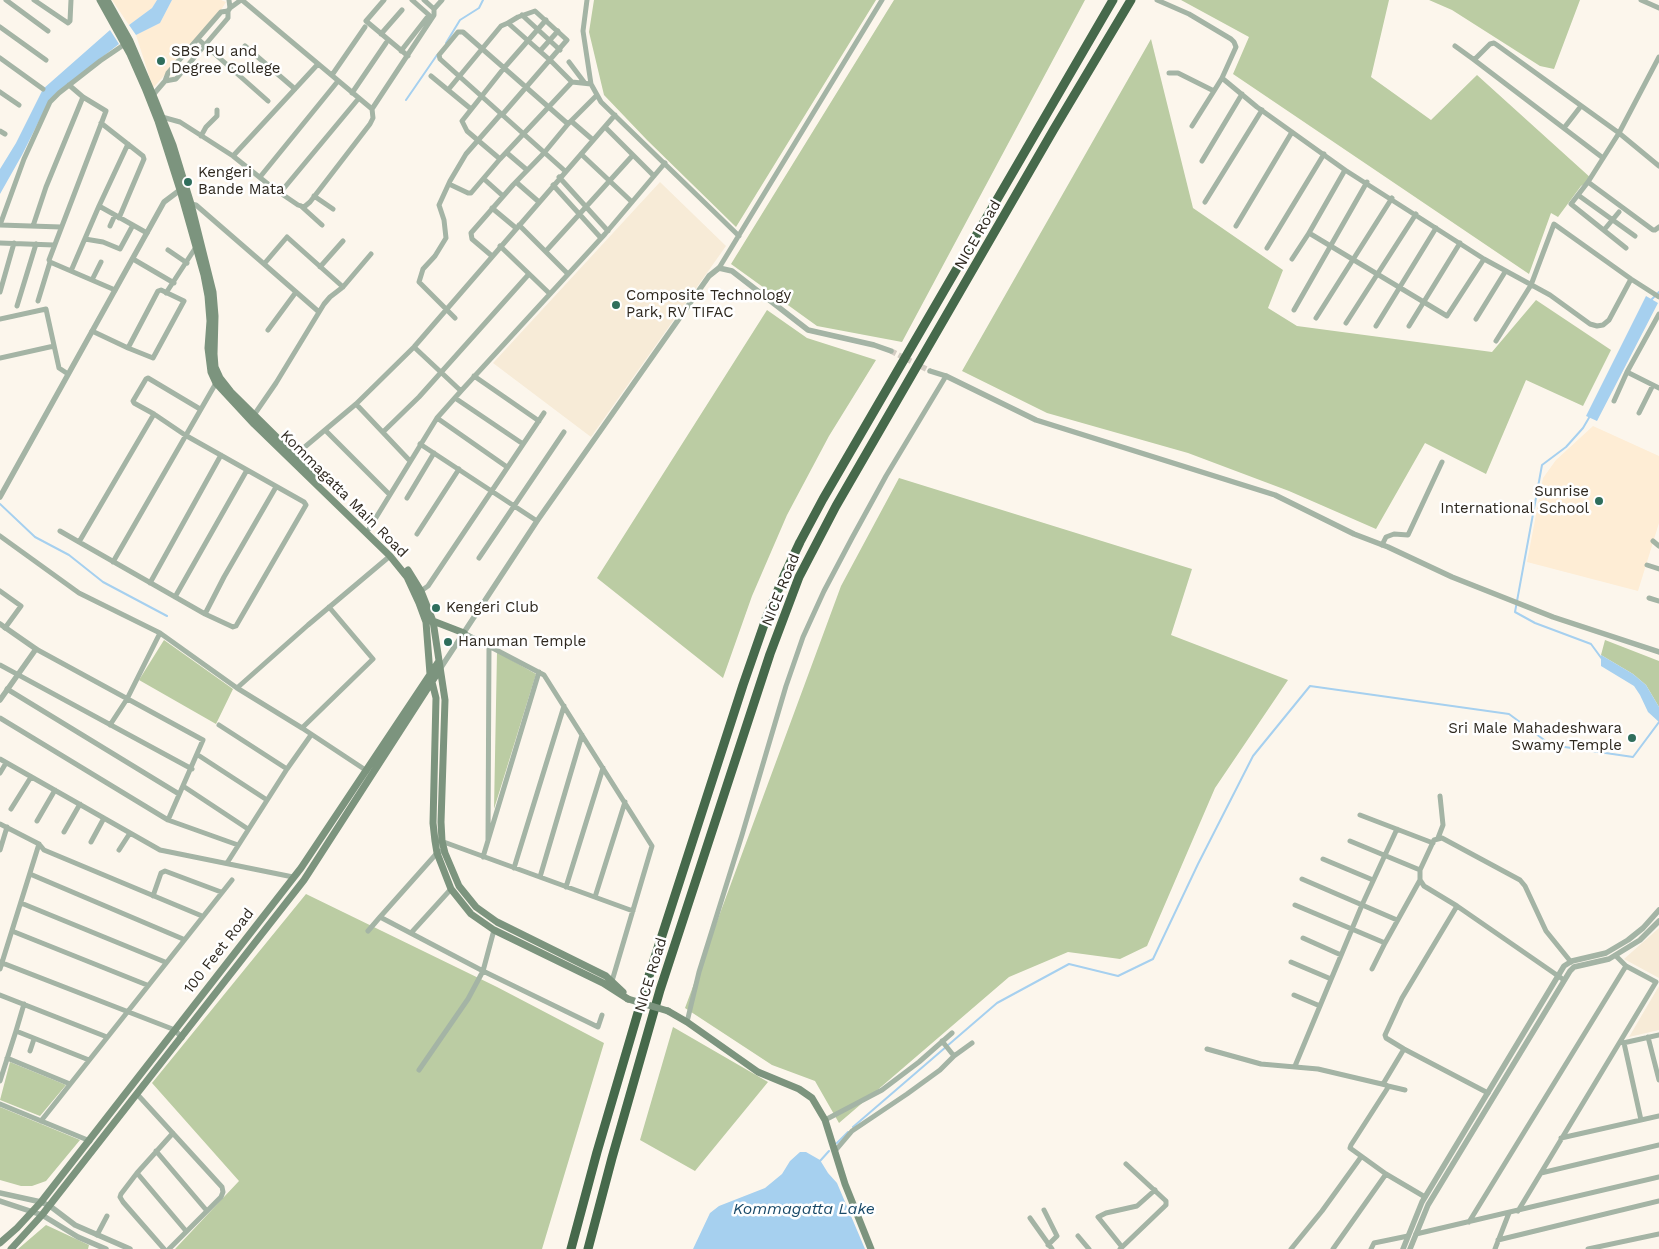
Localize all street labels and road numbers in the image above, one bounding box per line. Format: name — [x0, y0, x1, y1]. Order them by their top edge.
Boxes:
street label: NICE Road — [951, 197, 1005, 273]
street label: Kommagatta Main Road — [277, 427, 411, 561]
street label: NICE Road — [758, 551, 804, 629]
street label: 100 Feet Road — [180, 905, 258, 997]
street label: NICE Road — [631, 936, 671, 1014]

